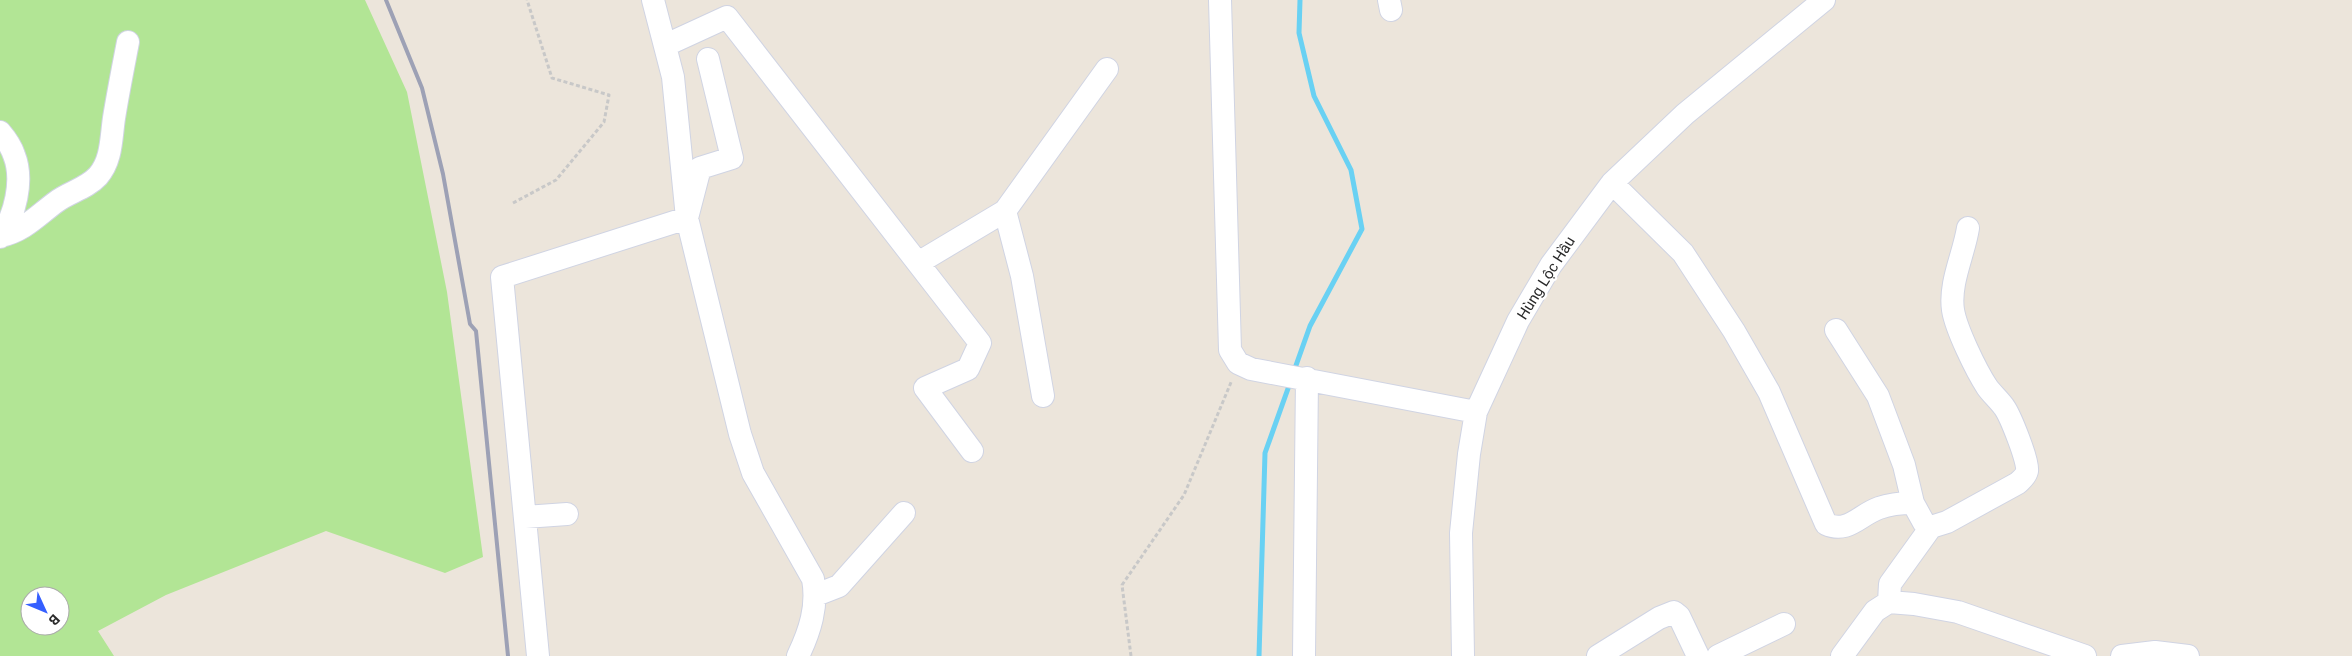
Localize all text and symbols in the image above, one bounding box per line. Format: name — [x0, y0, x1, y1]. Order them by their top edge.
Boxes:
street label: Hùng Lộc Hầu — [1513, 233, 1579, 323]
north arrow — [20, 586, 70, 636]
text: B — [45, 611, 63, 629]

